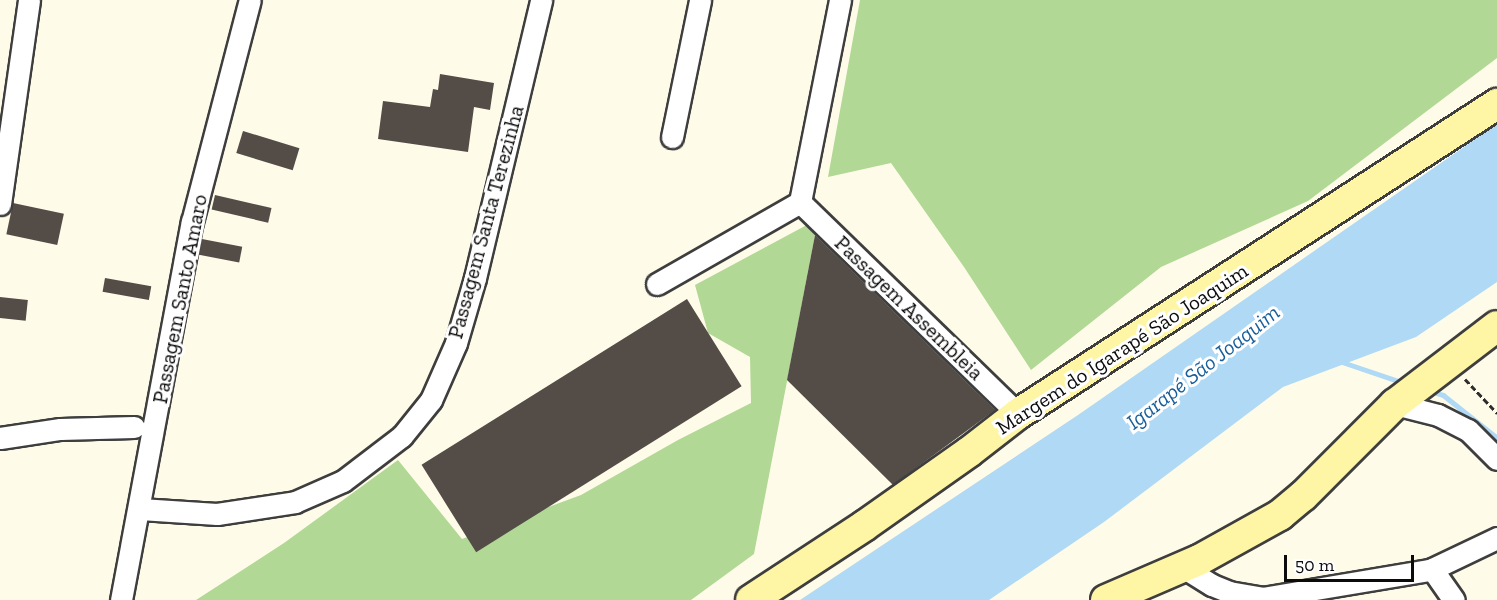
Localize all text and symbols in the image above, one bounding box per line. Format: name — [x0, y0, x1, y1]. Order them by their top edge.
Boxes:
street label: Passagem Santa Terezinha — [443, 102, 529, 342]
street label: Passagem Santo Amaro — [147, 192, 213, 406]
street label: Passagem Assembleia — [829, 230, 989, 386]
street label: Margem do Igarapé São Joaquim — [991, 258, 1253, 440]
water label: Igarapé São Joaquim — [1121, 299, 1285, 435]
scale bar — [1287, 543, 1418, 581]
text: 50 m — [1295, 554, 1334, 576]

